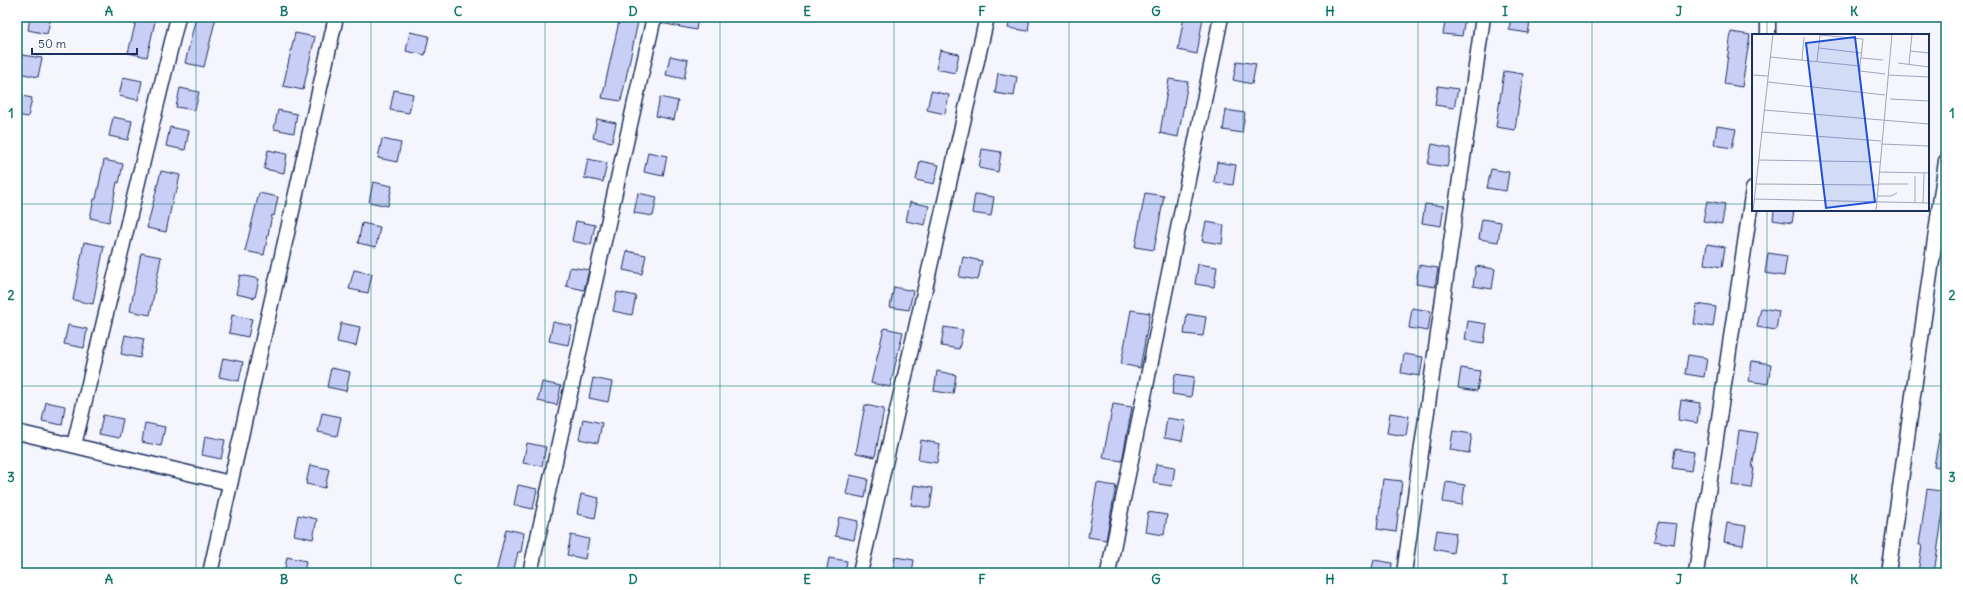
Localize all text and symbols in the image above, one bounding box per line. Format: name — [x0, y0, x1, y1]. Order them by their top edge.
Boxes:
text: A — [105, 3, 114, 20]
text: B — [280, 3, 289, 20]
text: C — [454, 3, 463, 20]
text: D — [628, 3, 638, 20]
text: E — [803, 3, 811, 20]
text: F — [978, 3, 986, 20]
text: G — [1151, 3, 1161, 20]
text: H — [1325, 3, 1335, 20]
text: I — [1502, 3, 1508, 20]
text: J — [1676, 3, 1683, 20]
text: K — [1850, 3, 1859, 20]
scale bar — [32, 30, 137, 56]
inset map — [1752, 34, 1929, 211]
text: 50 m — [38, 36, 67, 51]
text: 1 — [8, 105, 14, 122]
text: 1 — [1949, 105, 1955, 122]
text: 2 — [7, 287, 15, 304]
text: 2 — [1948, 287, 1956, 304]
text: 3 — [7, 469, 15, 486]
text: 3 — [1948, 469, 1956, 486]
text: A — [105, 571, 114, 588]
text: B — [280, 571, 289, 588]
text: C — [454, 571, 463, 588]
text: D — [628, 571, 638, 588]
text: E — [803, 571, 811, 588]
text: F — [978, 571, 986, 588]
text: G — [1151, 571, 1161, 588]
text: H — [1325, 571, 1335, 588]
text: I — [1502, 571, 1508, 588]
text: J — [1676, 571, 1683, 588]
text: K — [1850, 571, 1859, 588]

